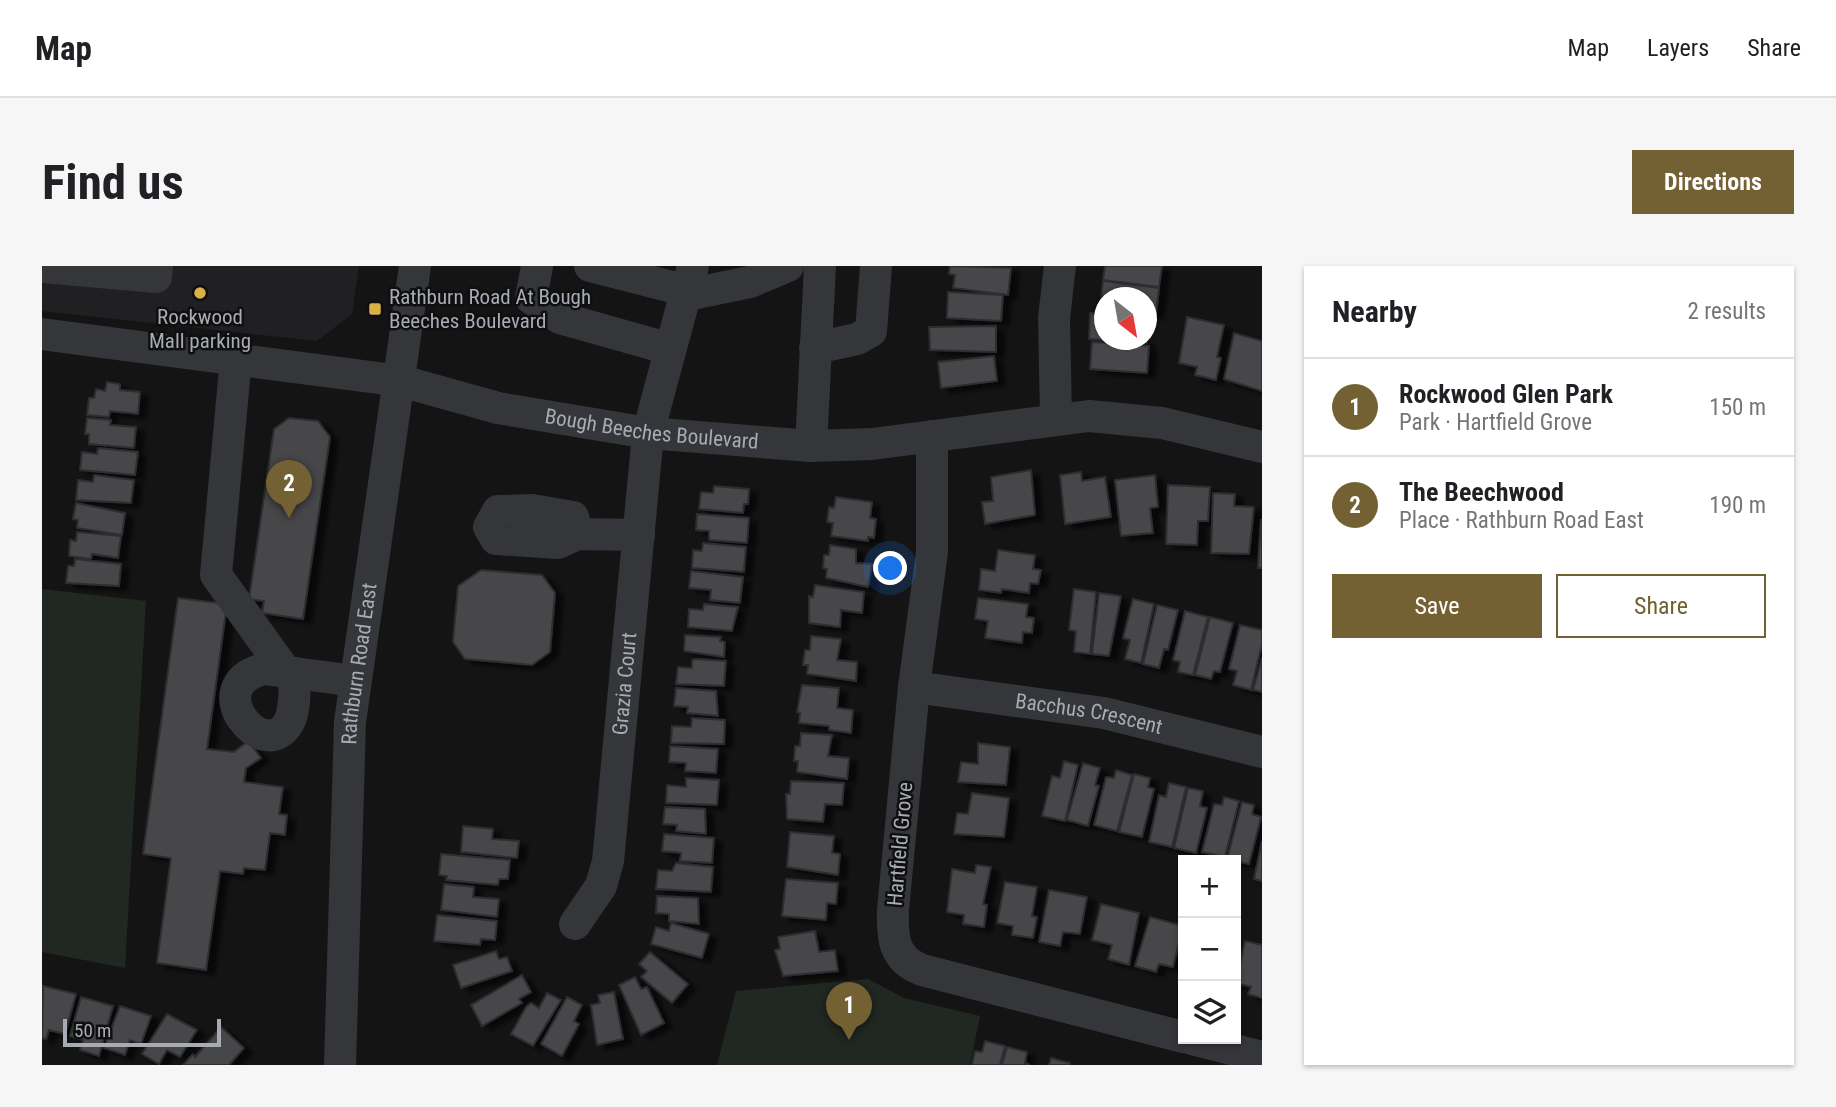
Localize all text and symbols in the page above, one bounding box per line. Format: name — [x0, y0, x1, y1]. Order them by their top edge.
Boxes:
text: Map — [35, 29, 92, 68]
text: Map — [1568, 34, 1609, 62]
text: Layers — [1647, 34, 1709, 62]
text: Share — [1747, 34, 1801, 62]
button: Directions — [1632, 150, 1794, 214]
text: Find us — [42, 154, 184, 211]
marker: Rockwood Mall parking — [192, 285, 208, 301]
place label: Rathburn Road At Bough Beeches Boulevard — [389, 285, 591, 333]
north arrow — [1094, 287, 1157, 350]
text: Nearby — [1332, 294, 1417, 329]
text: 2 results — [1688, 298, 1766, 325]
marker: Rathburn Road At Bough Beeches Boulevard — [367, 301, 383, 317]
place label: Rockwood Mall parking — [149, 305, 251, 353]
text: Rockwood Glen Park — [1399, 379, 1613, 409]
text: 1 — [1349, 394, 1361, 421]
text: 150 m — [1709, 394, 1766, 421]
street label: Bough Beeches Boulevard — [543, 404, 759, 454]
text: Park · Hartfield Grove — [1399, 409, 1592, 436]
pin: 2 — [266, 460, 312, 518]
text: The Beechwood — [1399, 477, 1564, 507]
text: 2 — [1349, 492, 1361, 519]
text: 190 m — [1709, 492, 1766, 519]
text: Place · Rathburn Road East — [1399, 507, 1644, 534]
your location — [873, 551, 907, 585]
button: Save — [1332, 574, 1542, 638]
button: Share — [1556, 574, 1766, 638]
street label: Rathburn Road East — [337, 581, 382, 745]
street label: Grazia Court — [608, 631, 641, 736]
street label: Bacchus Crescent — [1014, 689, 1165, 739]
street label: Hartfield Grove — [883, 781, 917, 907]
map controls — [1178, 855, 1241, 1044]
button: + — [1178, 855, 1241, 918]
button: − — [1178, 918, 1241, 981]
button: layers — [1178, 981, 1241, 1044]
pin: 1 — [826, 982, 872, 1040]
scale bar — [63, 1016, 220, 1048]
text: 50 m — [74, 1019, 111, 1042]

